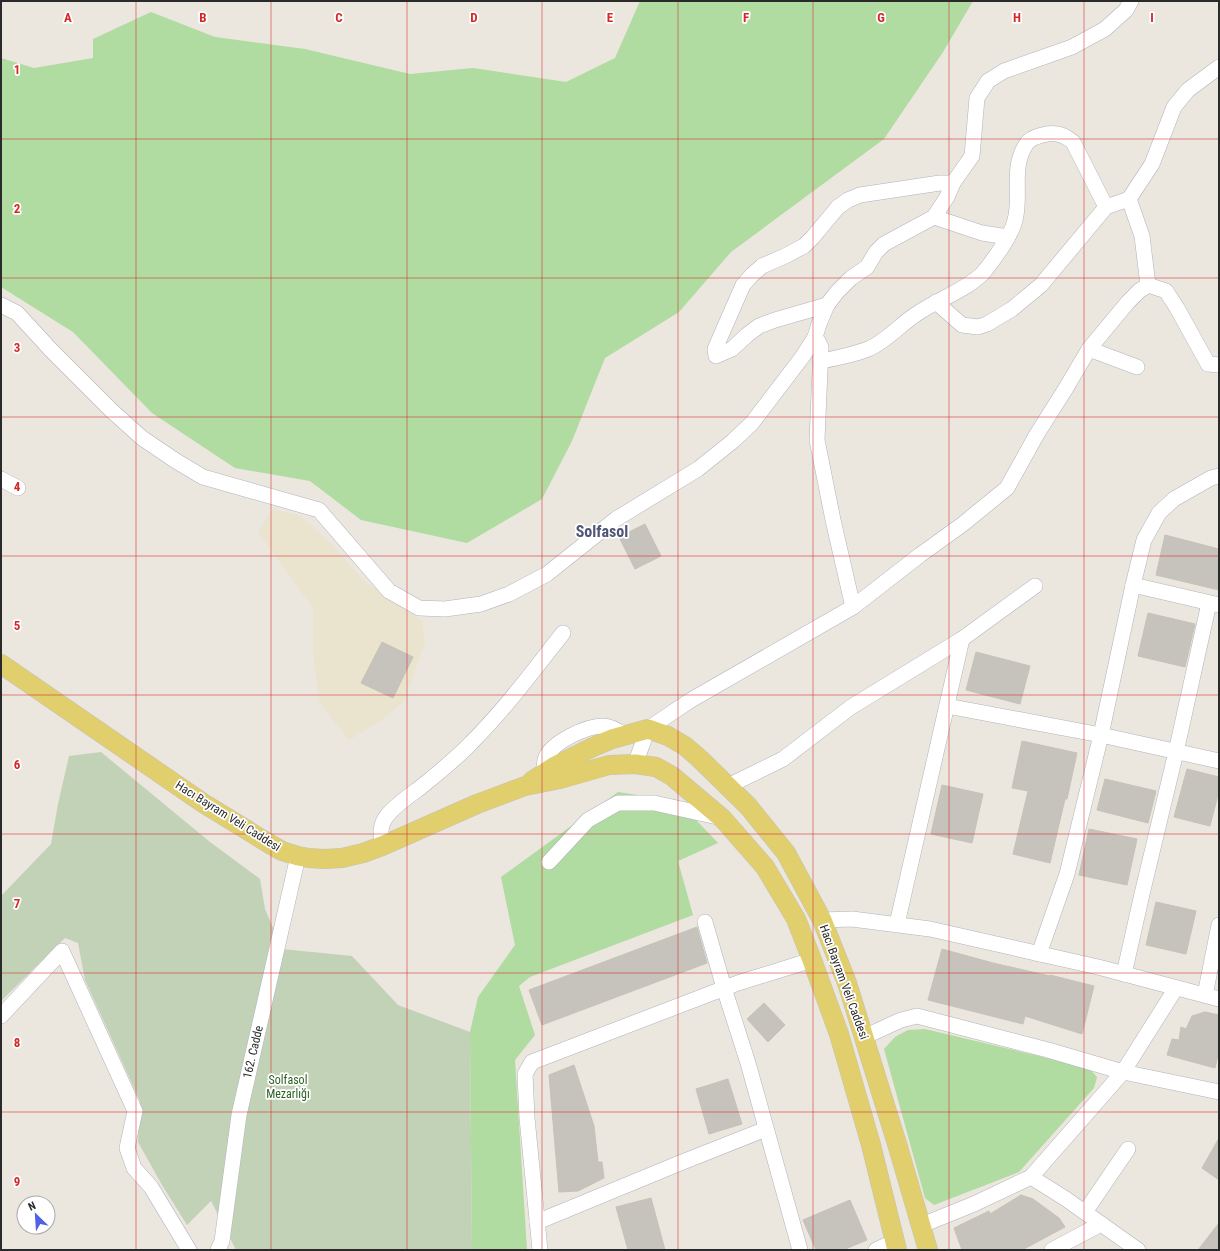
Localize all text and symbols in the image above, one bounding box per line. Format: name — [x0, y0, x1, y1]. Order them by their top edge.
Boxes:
text: A — [64, 10, 72, 25]
text: B — [199, 10, 207, 25]
text: C — [335, 10, 343, 25]
text: D — [470, 10, 478, 25]
text: E — [607, 10, 614, 25]
text: F — [743, 10, 749, 25]
text: G — [877, 10, 885, 25]
text: H — [1013, 10, 1021, 25]
text: I — [1150, 10, 1154, 25]
text: 1 — [14, 62, 20, 77]
text: 2 — [14, 201, 21, 216]
text: 3 — [14, 340, 20, 355]
text: 4 — [14, 479, 21, 494]
district label: Solfasol — [576, 522, 628, 541]
text: 5 — [14, 618, 21, 633]
text: 6 — [14, 757, 21, 772]
street label: Hacı Bayram Veli Caddesi — [173, 778, 283, 854]
text: 7 — [14, 896, 21, 911]
street label: Hacı Bayram Veli Caddesi — [817, 923, 871, 1041]
street label: 162. Cadde — [240, 1024, 266, 1080]
text: 8 — [14, 1035, 20, 1050]
park label: Solfasol Mezarlığı — [266, 1073, 310, 1101]
text: 9 — [14, 1174, 20, 1189]
north arrow — [16, 1195, 56, 1235]
text: N — [26, 1199, 38, 1214]

